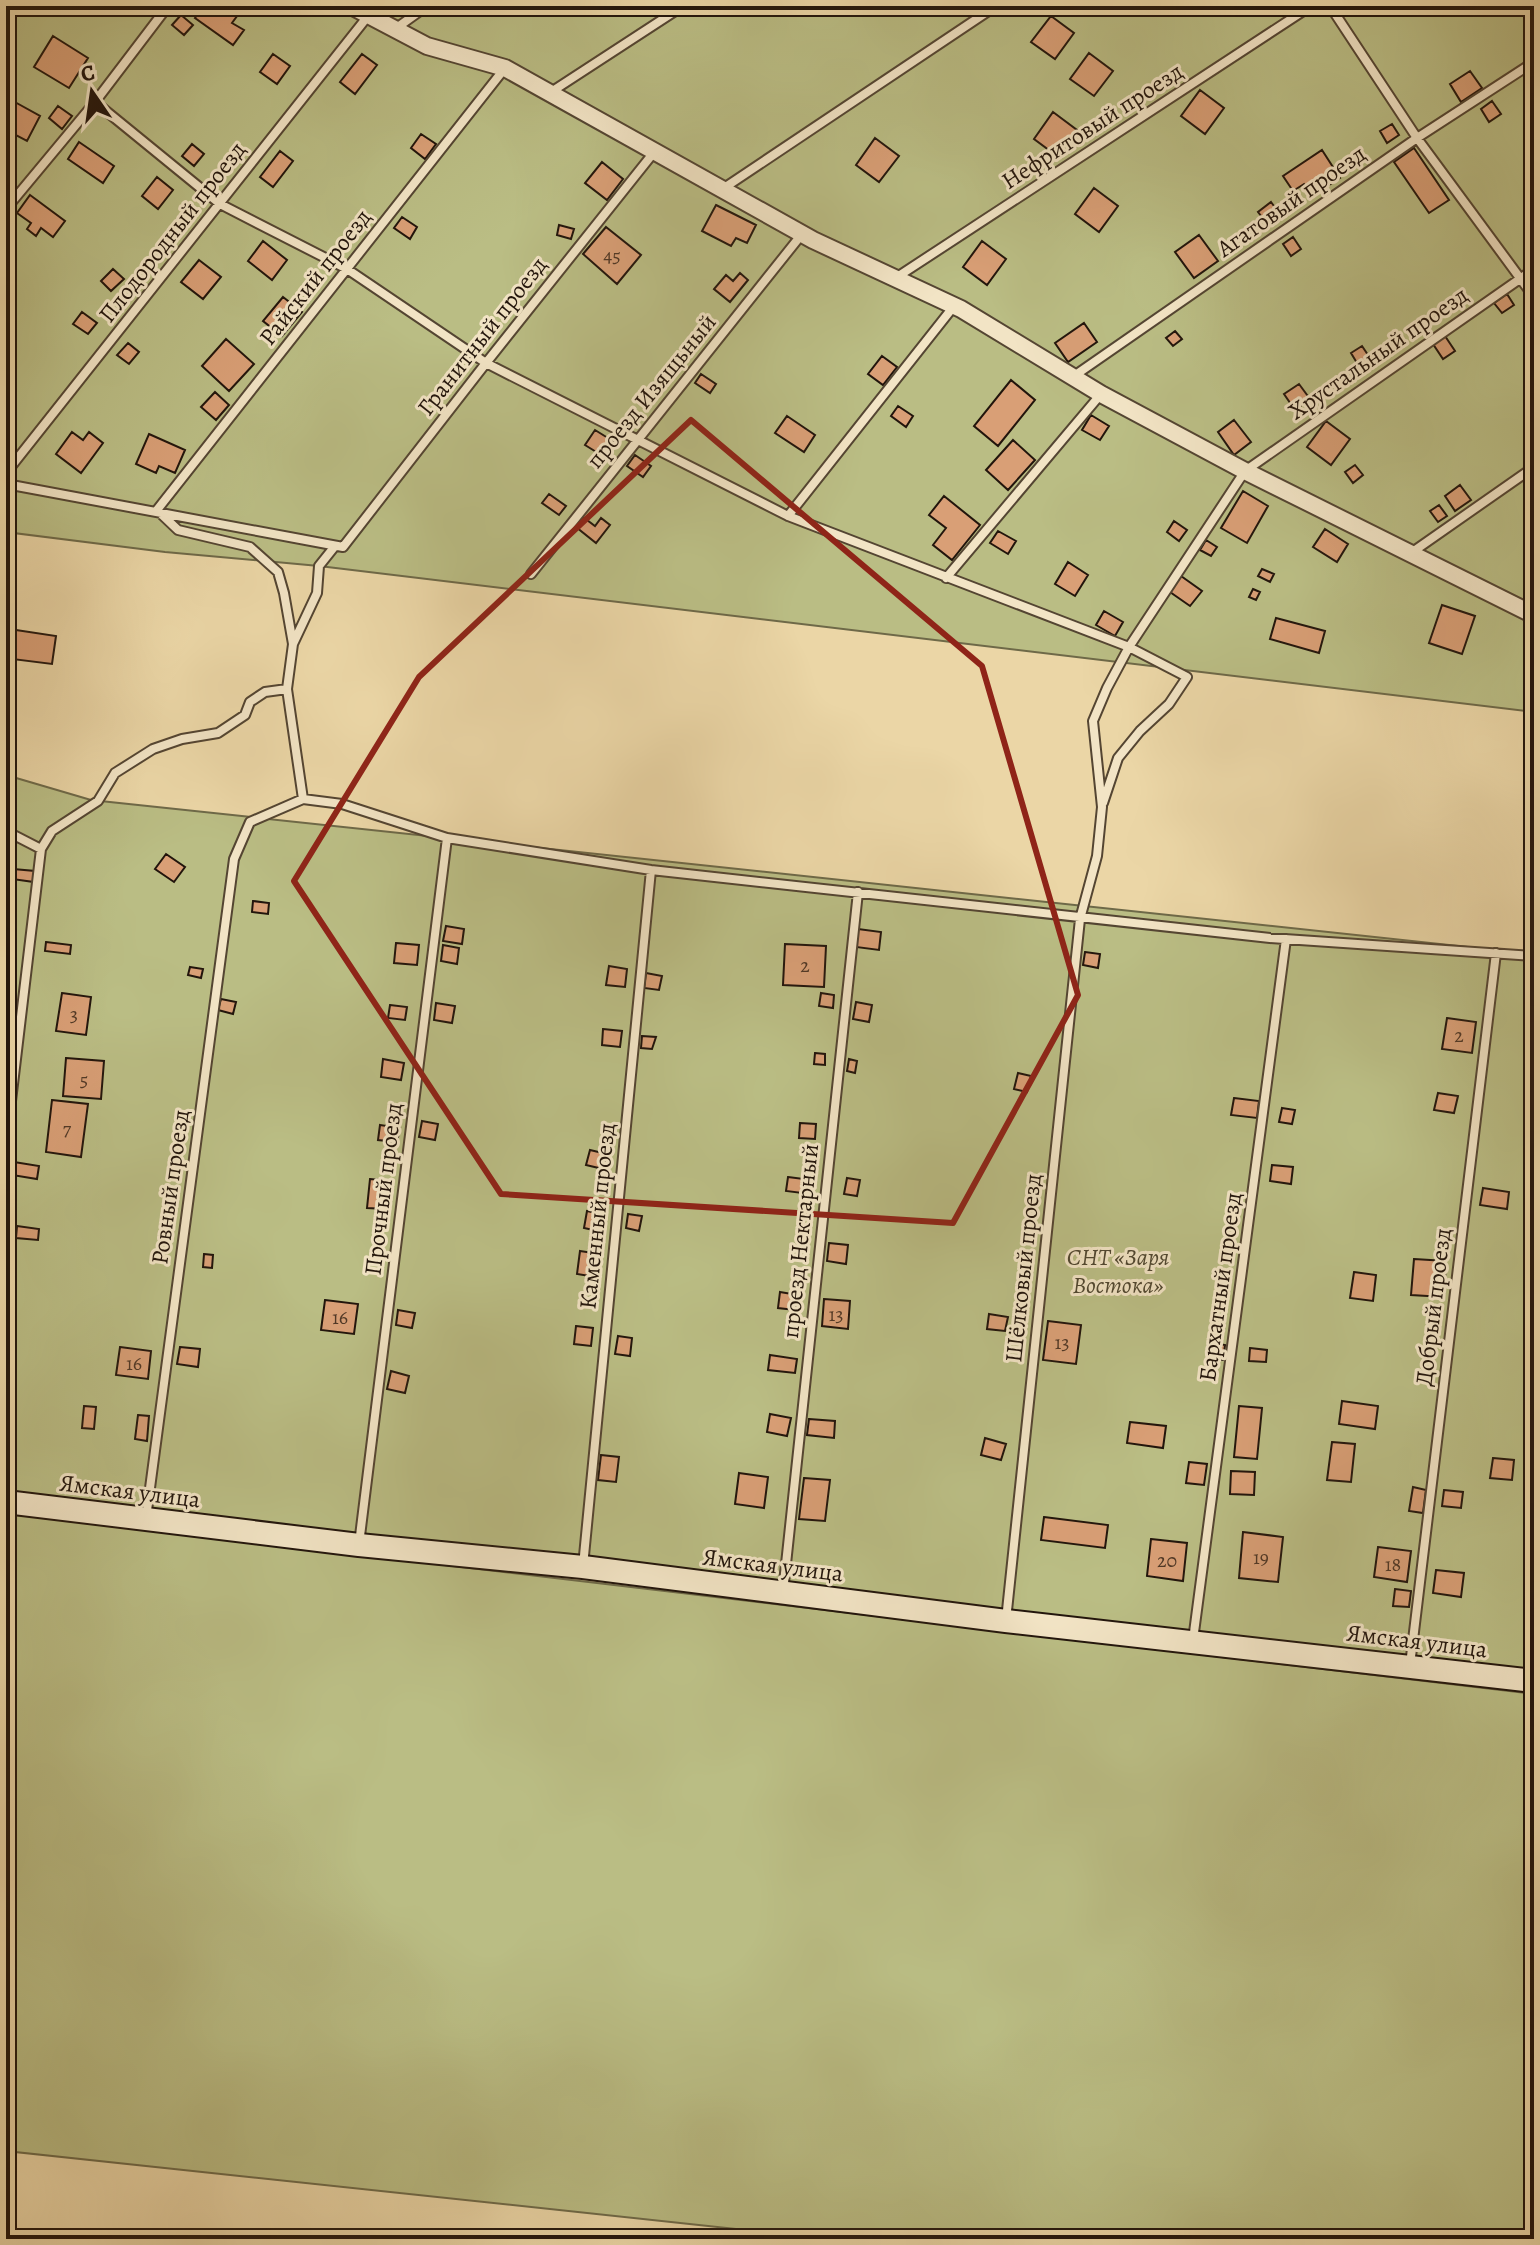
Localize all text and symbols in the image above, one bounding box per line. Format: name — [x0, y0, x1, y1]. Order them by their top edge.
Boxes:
north arrow — [52, 52, 132, 132]
street label: Нефритовый проезд — [995, 55, 1189, 197]
text: С — [78, 57, 98, 90]
street label: Плодородный проезд — [91, 135, 253, 329]
street label: Агатовый проезд — [1209, 138, 1372, 265]
street label: Райский проезд — [252, 202, 378, 352]
house number: 45 — [603, 242, 621, 269]
street label: Гранитный проезд — [410, 250, 554, 422]
street label: Хрустальный проезд — [1282, 279, 1474, 427]
street label: проезд Изящьный — [579, 307, 723, 475]
house number: 2 — [800, 952, 810, 979]
house number: 3 — [70, 1001, 78, 1028]
house number: 2 — [1454, 1022, 1464, 1049]
house number: 5 — [80, 1066, 88, 1093]
street label: Прочный проезд — [357, 1101, 409, 1277]
street label: Ровный проезд — [143, 1108, 197, 1266]
house number: 7 — [63, 1115, 72, 1142]
street label: Каменный проезд — [571, 1121, 623, 1311]
street label: проезд Нектарный — [774, 1142, 826, 1340]
street label: Шёлковый проезд — [997, 1172, 1049, 1364]
street label: Бархатный проезд — [1191, 1190, 1249, 1384]
street label: Добрый проезд — [1407, 1226, 1459, 1388]
park label: СНТ «Заря Востока» — [1067, 1241, 1170, 1301]
house number: 13 — [828, 1301, 844, 1328]
house number: 16 — [332, 1304, 348, 1331]
house number: 13 — [1054, 1329, 1070, 1356]
house number: 16 — [126, 1350, 142, 1377]
street label: Ямская улица — [58, 1466, 202, 1516]
street label: Ямская улица — [701, 1540, 845, 1590]
house number: 19 — [1253, 1544, 1269, 1571]
house number: 20 — [1157, 1547, 1177, 1574]
house number: 18 — [1385, 1551, 1401, 1578]
street label: Ямская улица — [1345, 1616, 1489, 1666]

